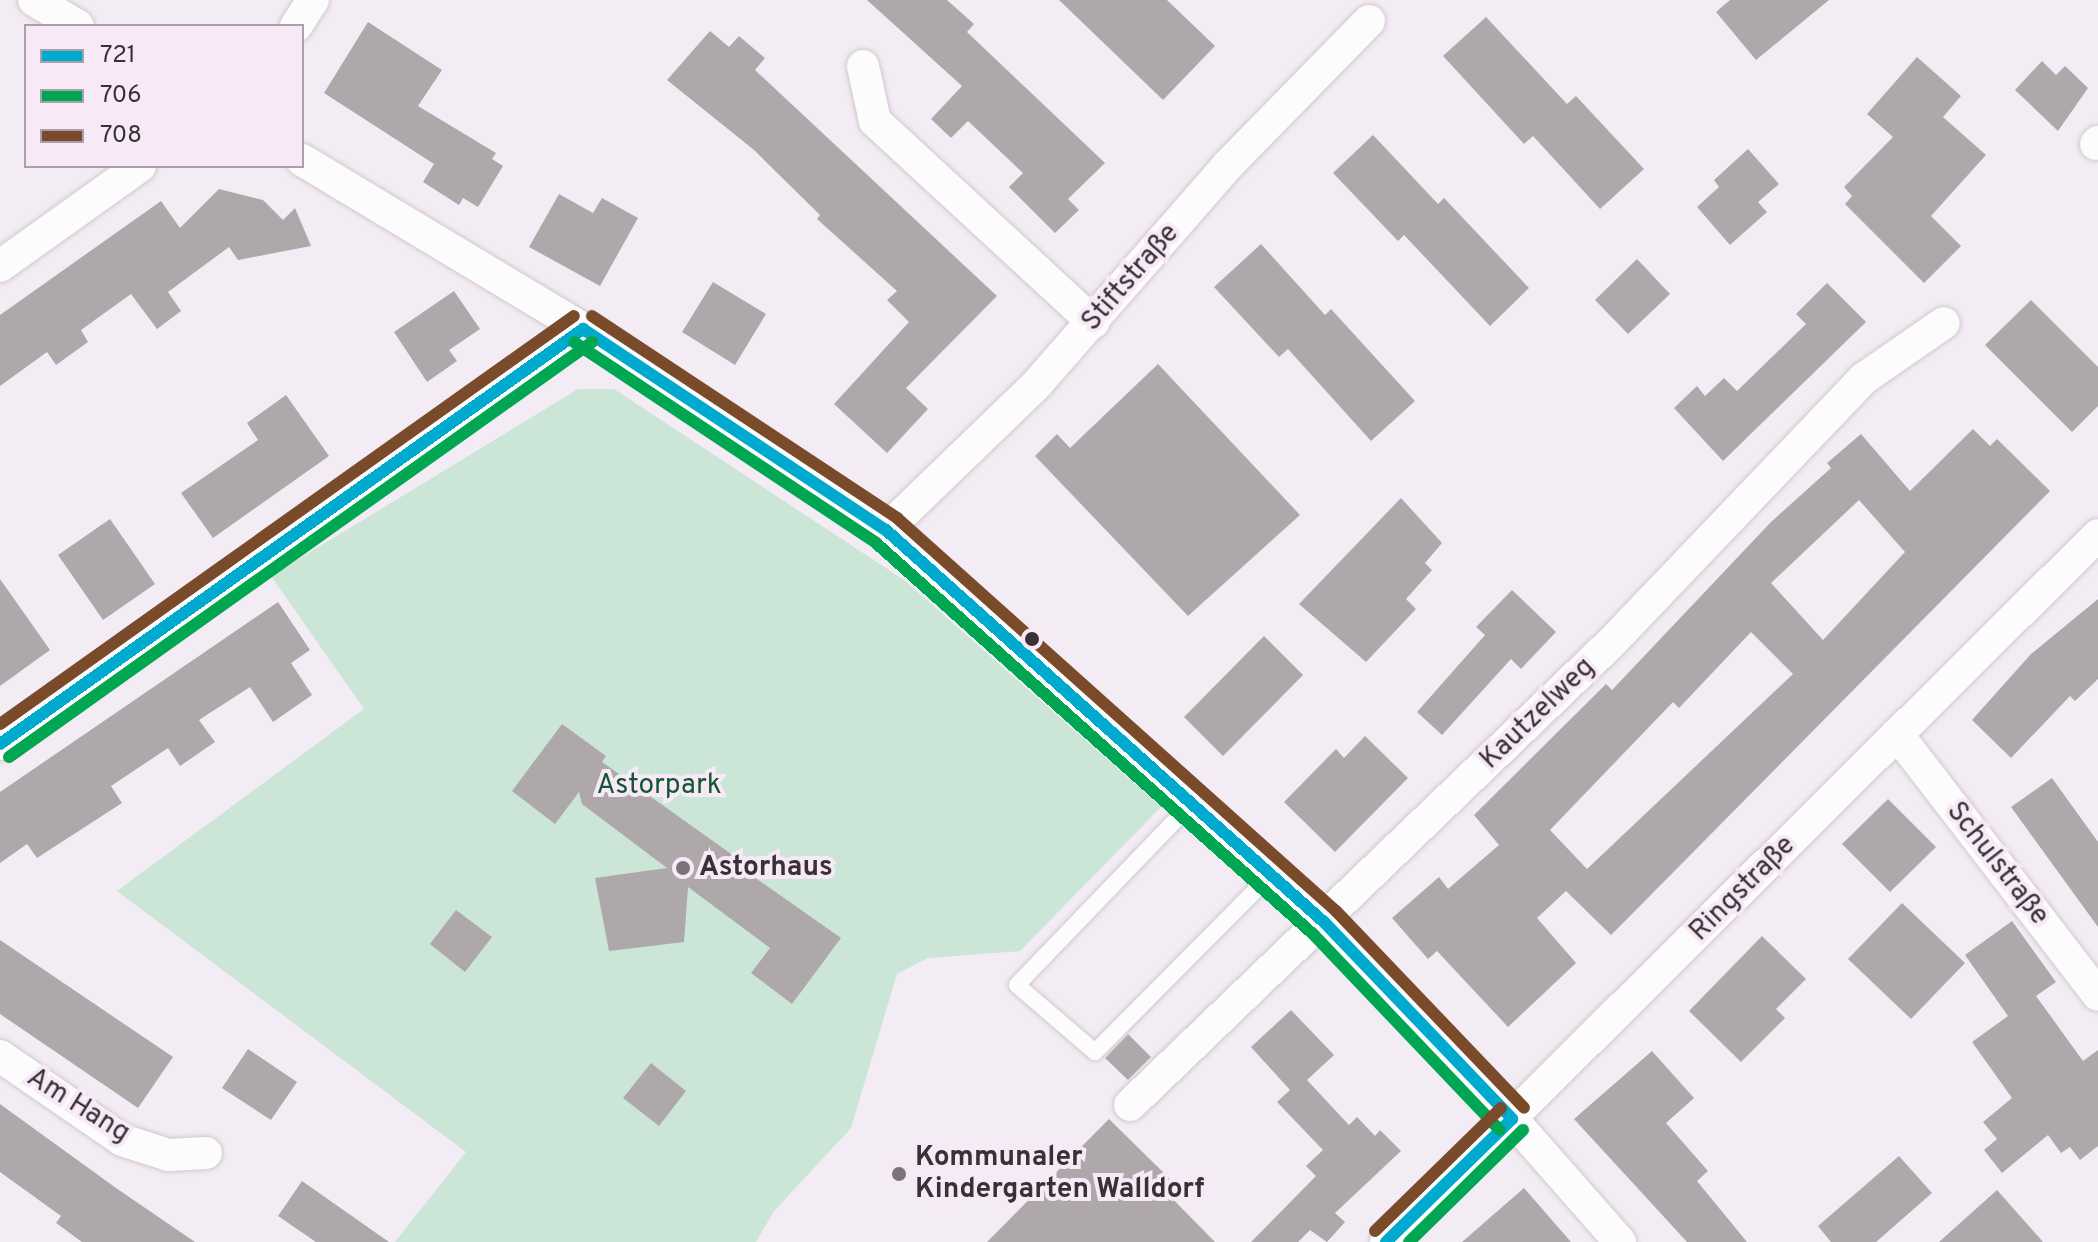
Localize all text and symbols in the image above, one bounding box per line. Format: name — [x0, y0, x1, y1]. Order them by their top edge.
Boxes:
legend — [24, 24, 304, 168]
text: 721 — [100, 41, 136, 71]
text: 706 — [100, 81, 142, 111]
text: 708 — [100, 121, 142, 151]
street label: Stiftstraße — [1075, 217, 1187, 339]
unlabelled marker — [1024, 631, 1040, 647]
street label: Kautzelweg — [1474, 651, 1602, 777]
park label: Astorpark — [596, 769, 722, 803]
street label: Schulstraße — [1939, 796, 2055, 932]
street label: Ringstraße — [1683, 829, 1803, 949]
place label: Astorhaus — [699, 851, 833, 885]
marker: Astorhaus — [674, 859, 692, 877]
street label: Am Hang — [20, 1061, 136, 1151]
place label: Kommunaler Kindergarten Walldorf — [915, 1141, 1204, 1207]
marker: Kommunaler Kindergarten Walldorf — [890, 1165, 908, 1183]

